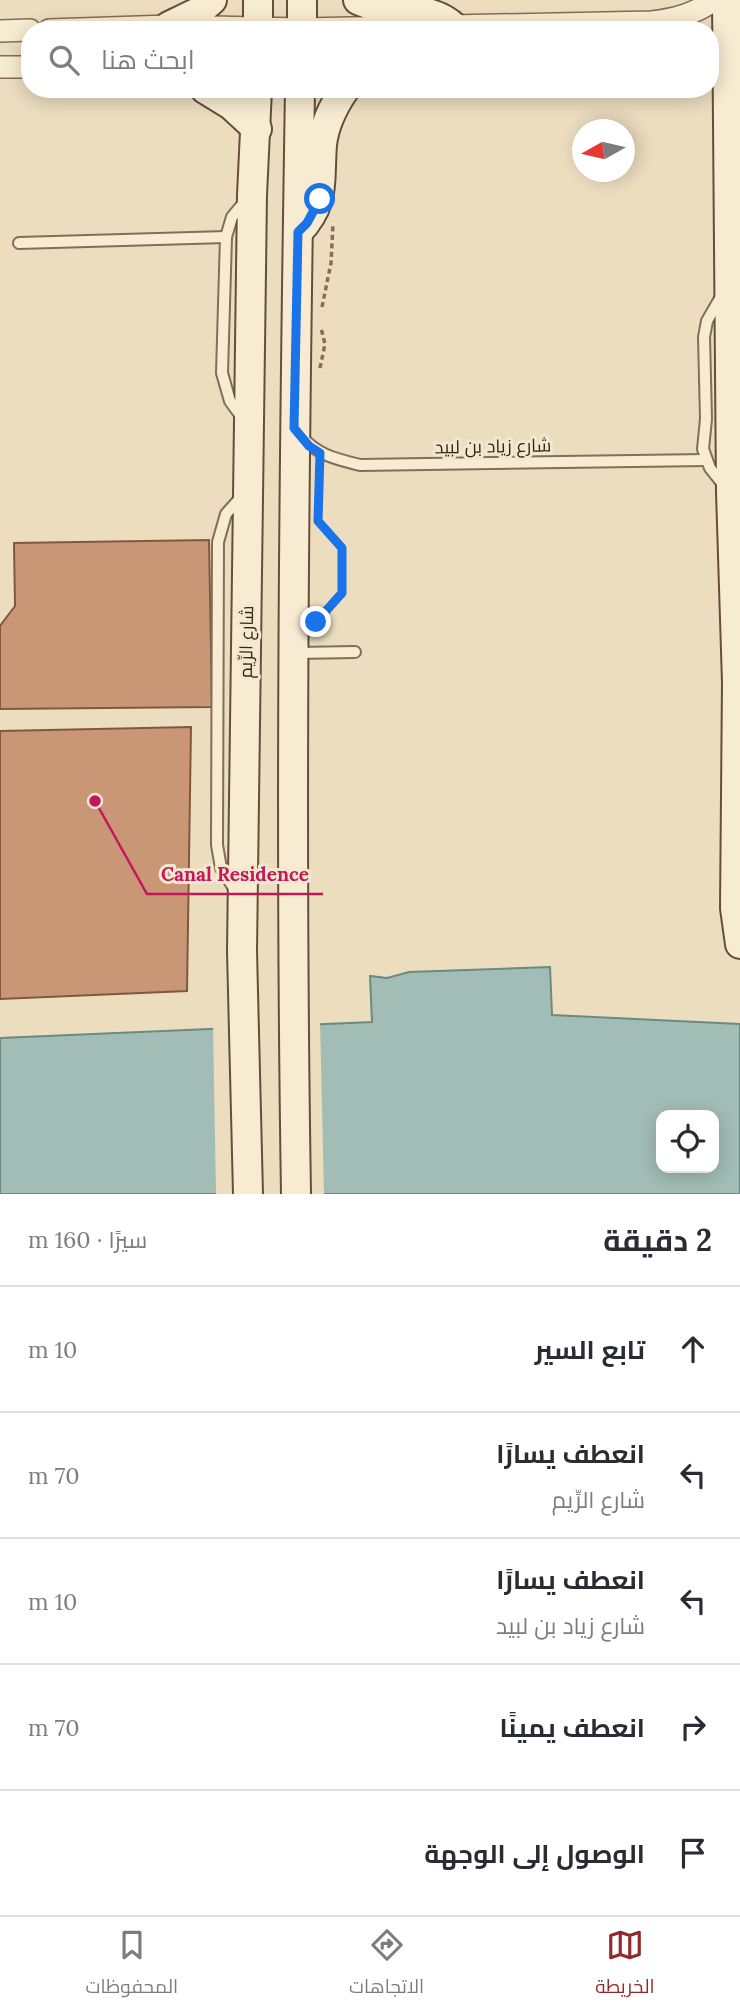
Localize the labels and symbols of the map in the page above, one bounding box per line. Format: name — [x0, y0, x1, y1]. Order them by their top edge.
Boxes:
north arrow — [572, 119, 635, 182]
route start — [304, 183, 335, 214]
street label: شارع زياد بن لبيد — [435, 433, 552, 460]
street label: شارع الرِّيم — [234, 605, 259, 679]
route end — [300, 606, 331, 637]
callout: Canal Residence — [147, 854, 323, 894]
text: Canal Residence — [161, 862, 309, 886]

